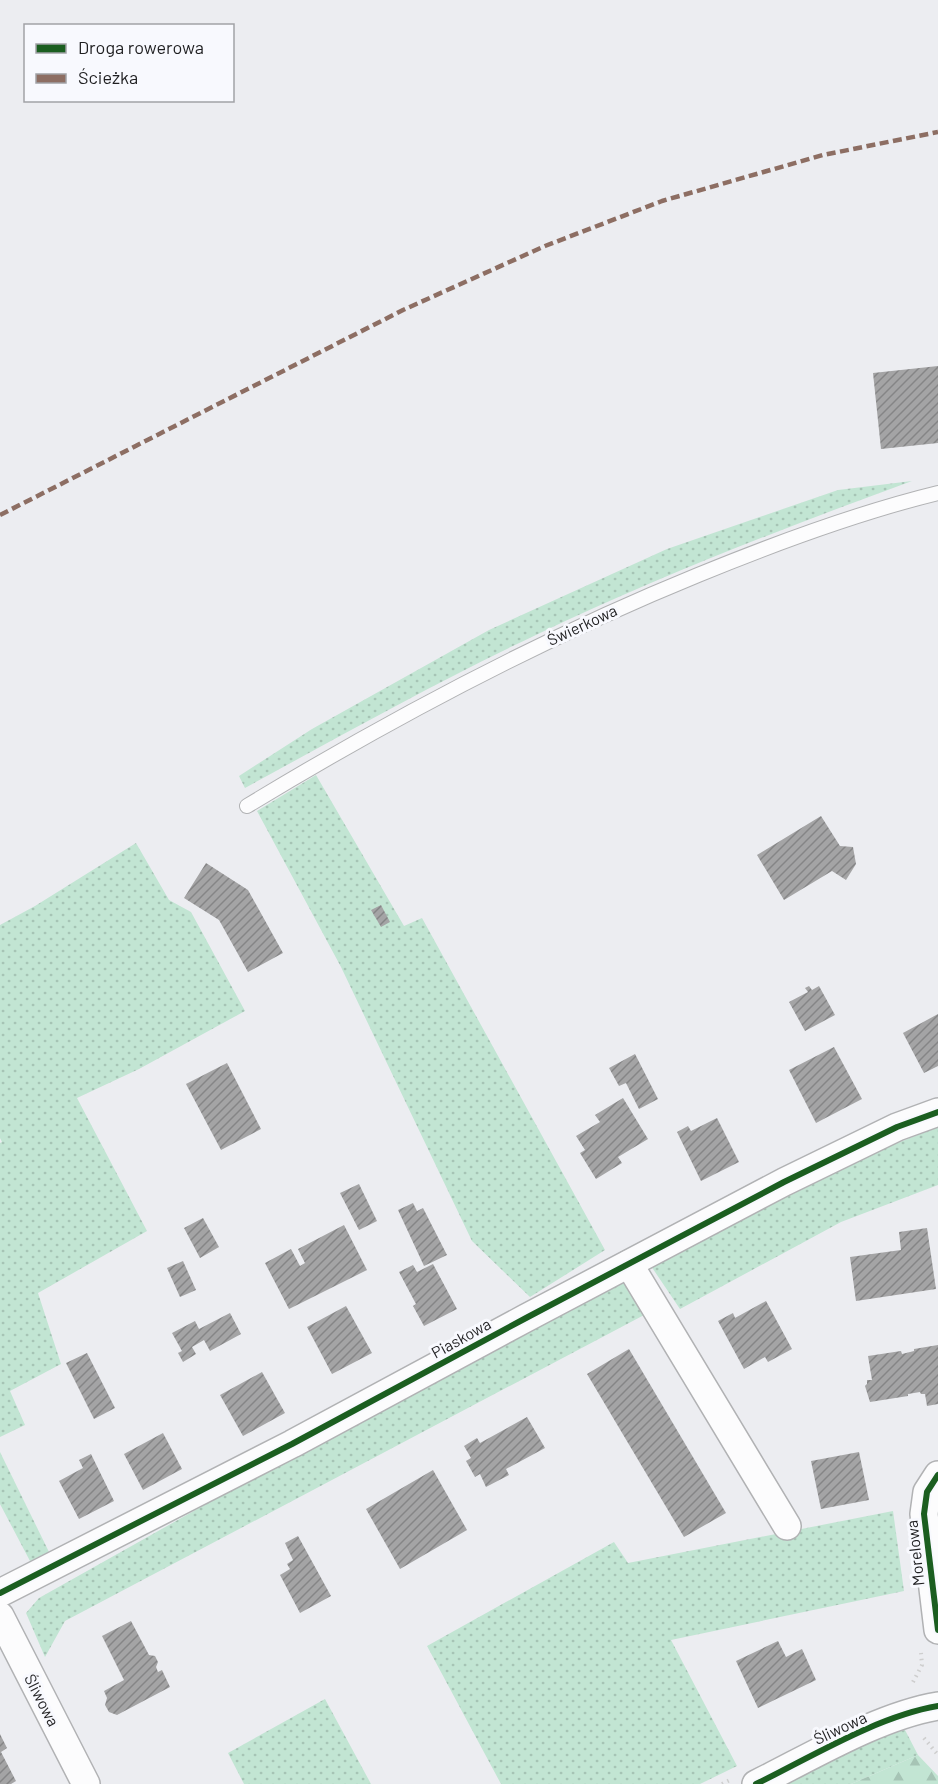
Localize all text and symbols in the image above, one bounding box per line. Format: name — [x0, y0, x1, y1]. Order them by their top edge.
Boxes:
legend — [24, 24, 234, 102]
text: Droga rowerowa — [78, 36, 204, 58]
text: Ścieżka — [78, 66, 138, 88]
street label: Świerkowa — [544, 600, 620, 649]
street label: Piaskowa — [428, 1313, 494, 1362]
street label: Morelowa — [902, 1519, 927, 1587]
street label: Śliwowa — [21, 1670, 64, 1729]
street label: Śliwowa — [810, 1707, 869, 1748]

